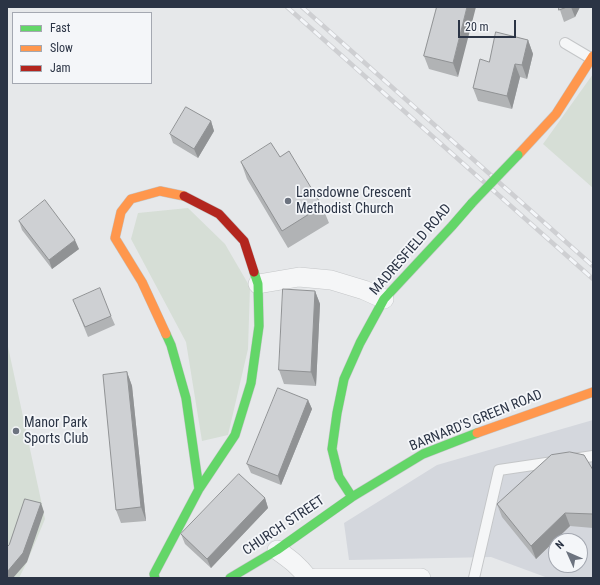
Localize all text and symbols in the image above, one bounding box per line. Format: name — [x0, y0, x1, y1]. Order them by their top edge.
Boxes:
legend — [12, 12, 152, 84]
scale bar — [460, 12, 518, 38]
text: 20 m — [465, 20, 489, 34]
text: Fast — [50, 21, 70, 35]
text: Slow — [50, 41, 73, 55]
text: Jam — [50, 61, 71, 75]
place label: Lansdowne Crescent Methodist Church — [296, 185, 411, 218]
marker: Lansdowne Crescent Methodist Church — [283, 196, 293, 206]
street label: MADRESFIELD ROAD — [367, 201, 455, 299]
street label: BARNARD'S GREEN ROAD — [407, 387, 545, 455]
place label: Manor Park Sports Club — [24, 415, 88, 448]
marker: Manor Park Sports Club — [11, 426, 21, 436]
street label: CHURCH STREET — [240, 492, 328, 560]
north arrow — [548, 533, 588, 573]
text: N — [553, 538, 567, 552]

